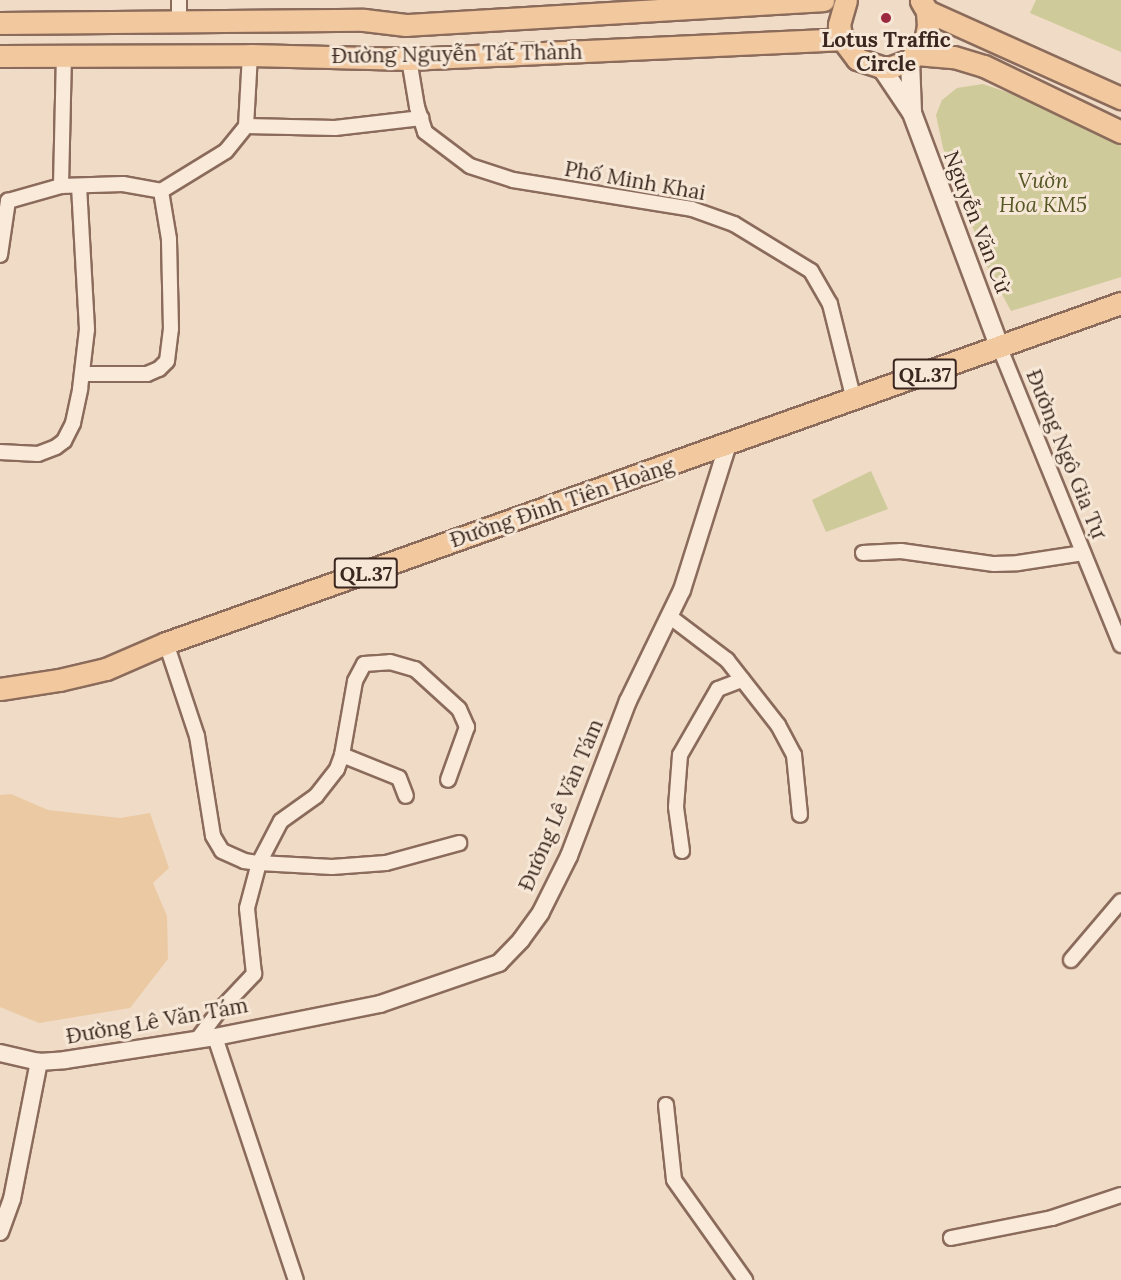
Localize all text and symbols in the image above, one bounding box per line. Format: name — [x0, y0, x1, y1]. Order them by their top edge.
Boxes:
marker: Lotus Traffic Circle — [879, 11, 893, 25]
place label: Lotus Traffic Circle — [821, 27, 951, 77]
street label: Đường Nguyễn Tất Thành — [331, 39, 583, 69]
street label: Nguyễn Văn Cừ — [938, 147, 1016, 297]
street label: Phố Minh Khai — [563, 156, 707, 206]
park label: Vườn Hoa KM5 — [999, 168, 1087, 218]
road number: QL.37 — [892, 357, 958, 391]
street label: Đường Ngô Gia Tự — [1021, 366, 1111, 542]
street label: Đường Đinh Tiên Hoàng — [447, 453, 677, 553]
road number: QL.37 — [333, 556, 399, 590]
street label: Đường Lê Văn Tám — [513, 715, 609, 895]
street label: Đường Lê Văn Tám — [64, 993, 250, 1049]

